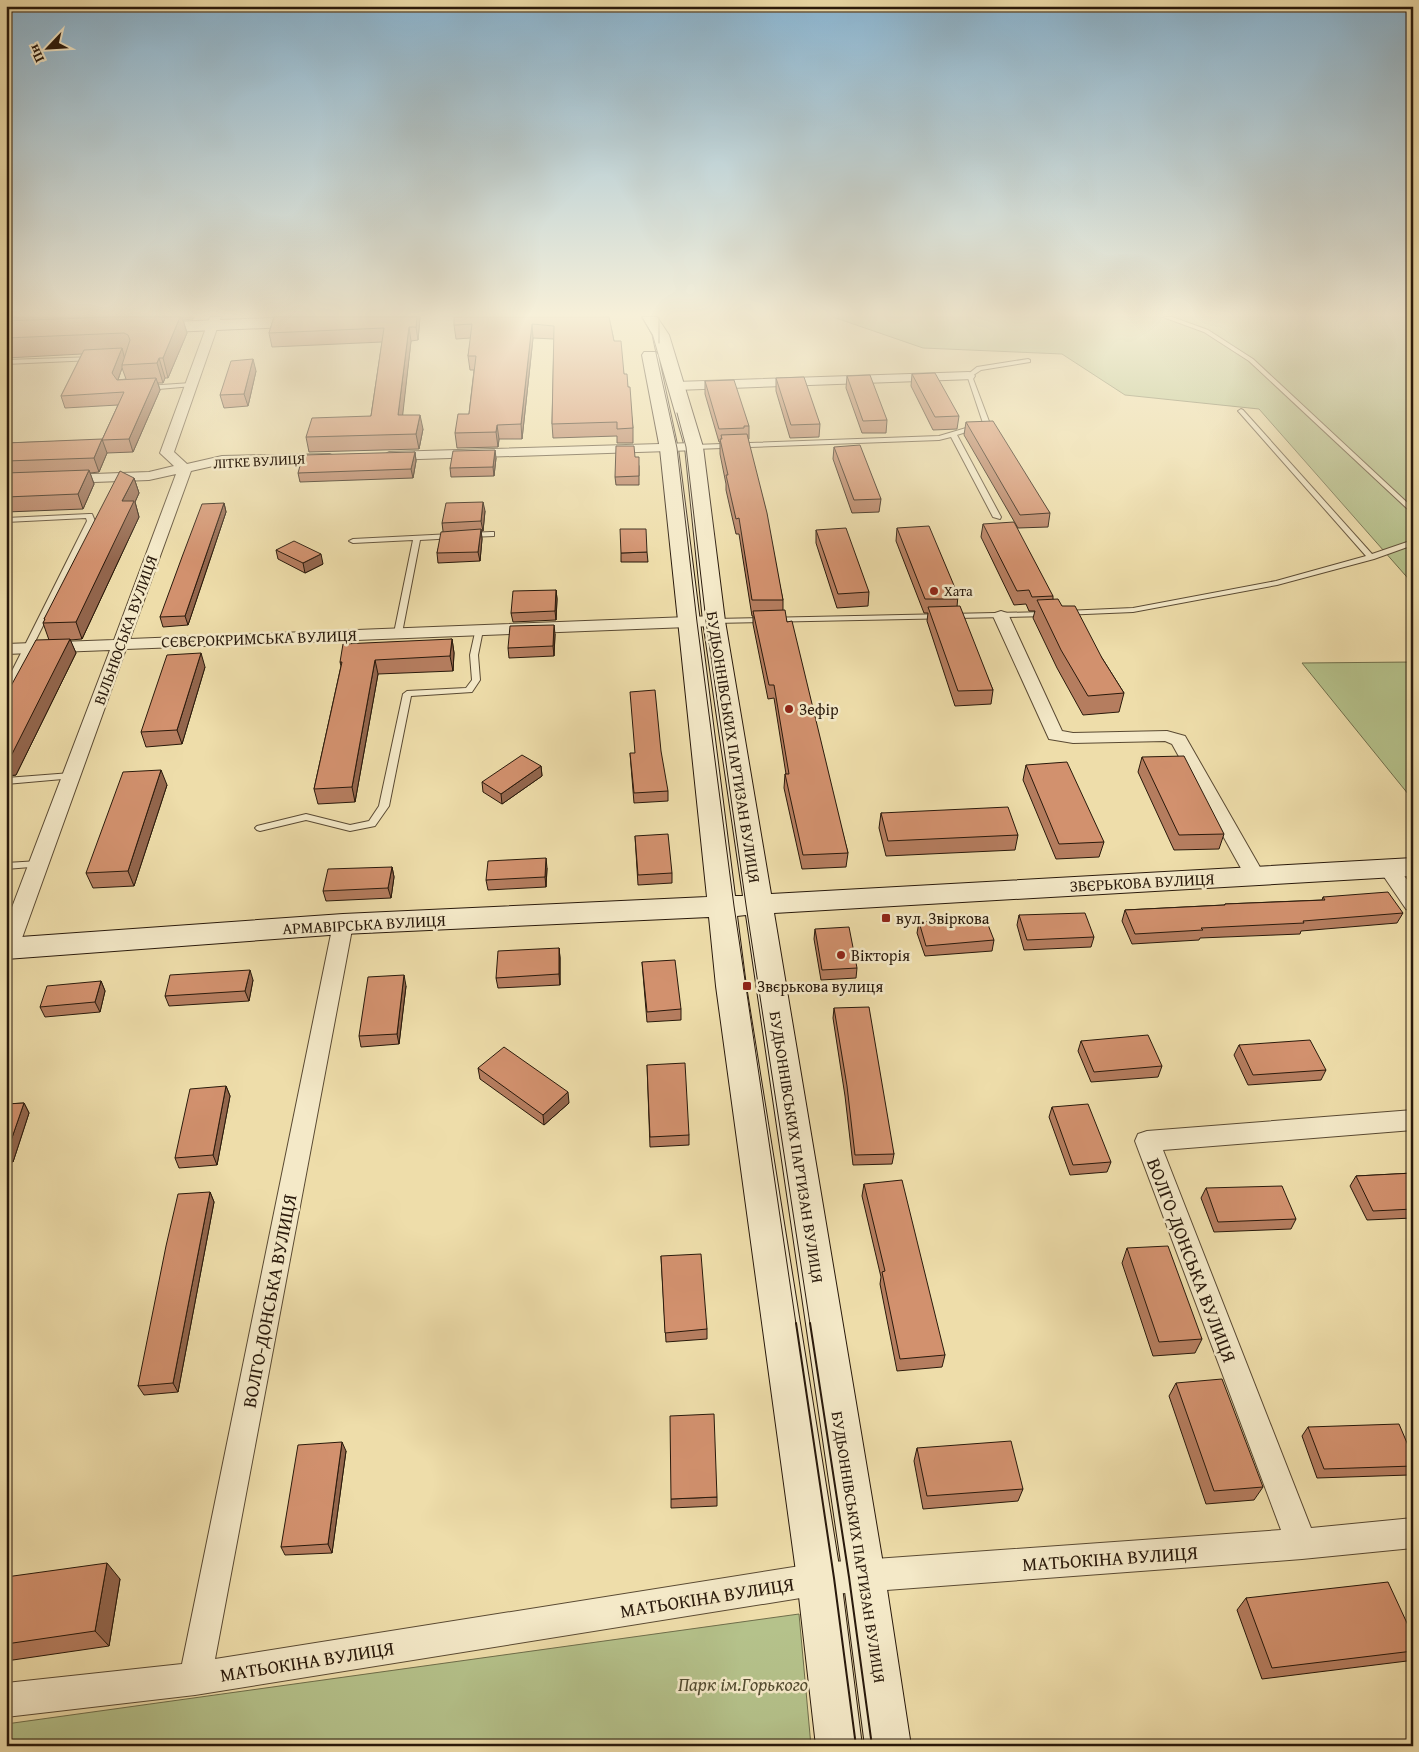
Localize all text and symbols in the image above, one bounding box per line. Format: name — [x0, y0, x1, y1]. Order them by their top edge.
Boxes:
north arrow — [22, 22, 72, 72]
text: Пн — [23, 41, 49, 66]
street label: ЛІТКЕ ВУЛИЦЯ — [213, 449, 305, 473]
street label: ВІЛЬНЮСЬКА ВУЛИЦЯ — [87, 551, 163, 708]
place label: Хата — [944, 581, 973, 601]
marker: Хата — [928, 585, 940, 597]
street label: БУДЬОННІВСЬКИХ ПАРТИЗАН ВУЛИЦЯ — [701, 610, 767, 885]
street label: СЄВЄРОКРИМСЬКА ВУЛИЦЯ — [161, 623, 358, 653]
place label: Зефір — [799, 697, 839, 721]
marker: Зефір — [783, 703, 795, 715]
street label: ЗВЄРЬКОВА ВУЛИЦЯ — [1069, 866, 1216, 898]
place label: вул. Звіркова — [896, 906, 990, 930]
street label: АРМАВІРСЬКА ВУЛИЦЯ — [282, 908, 447, 940]
marker: вул. Звіркова — [880, 912, 892, 924]
place label: Вікторія — [851, 943, 910, 967]
marker: Вікторія — [835, 949, 847, 961]
place label: Звєрькова вулиця — [757, 974, 883, 998]
marker: Звєрькова вулиця — [741, 980, 753, 992]
street label: БУДЬОННІВСЬКИХ ПАРТИЗАН ВУЛИЦЯ — [764, 1010, 830, 1285]
street label: ВОЛГО-ДОНСЬКА ВУЛИЦЯ — [1140, 1154, 1244, 1366]
street label: ВОЛГО-ДОНСЬКА ВУЛИЦЯ — [235, 1192, 303, 1410]
street label: БУДЬОННІВСЬКИХ ПАРТИЗАН ВУЛИЦЯ — [826, 1410, 892, 1685]
street label: МАТЬОКІНА ВУЛИЦЯ — [1021, 1538, 1199, 1578]
street label: МАТЬОКІНА ВУЛИЦЯ — [618, 1569, 796, 1625]
street label: МАТЬОКІНА ВУЛИЦЯ — [218, 1633, 396, 1689]
park label: Парк iм.Горького — [678, 1670, 808, 1698]

